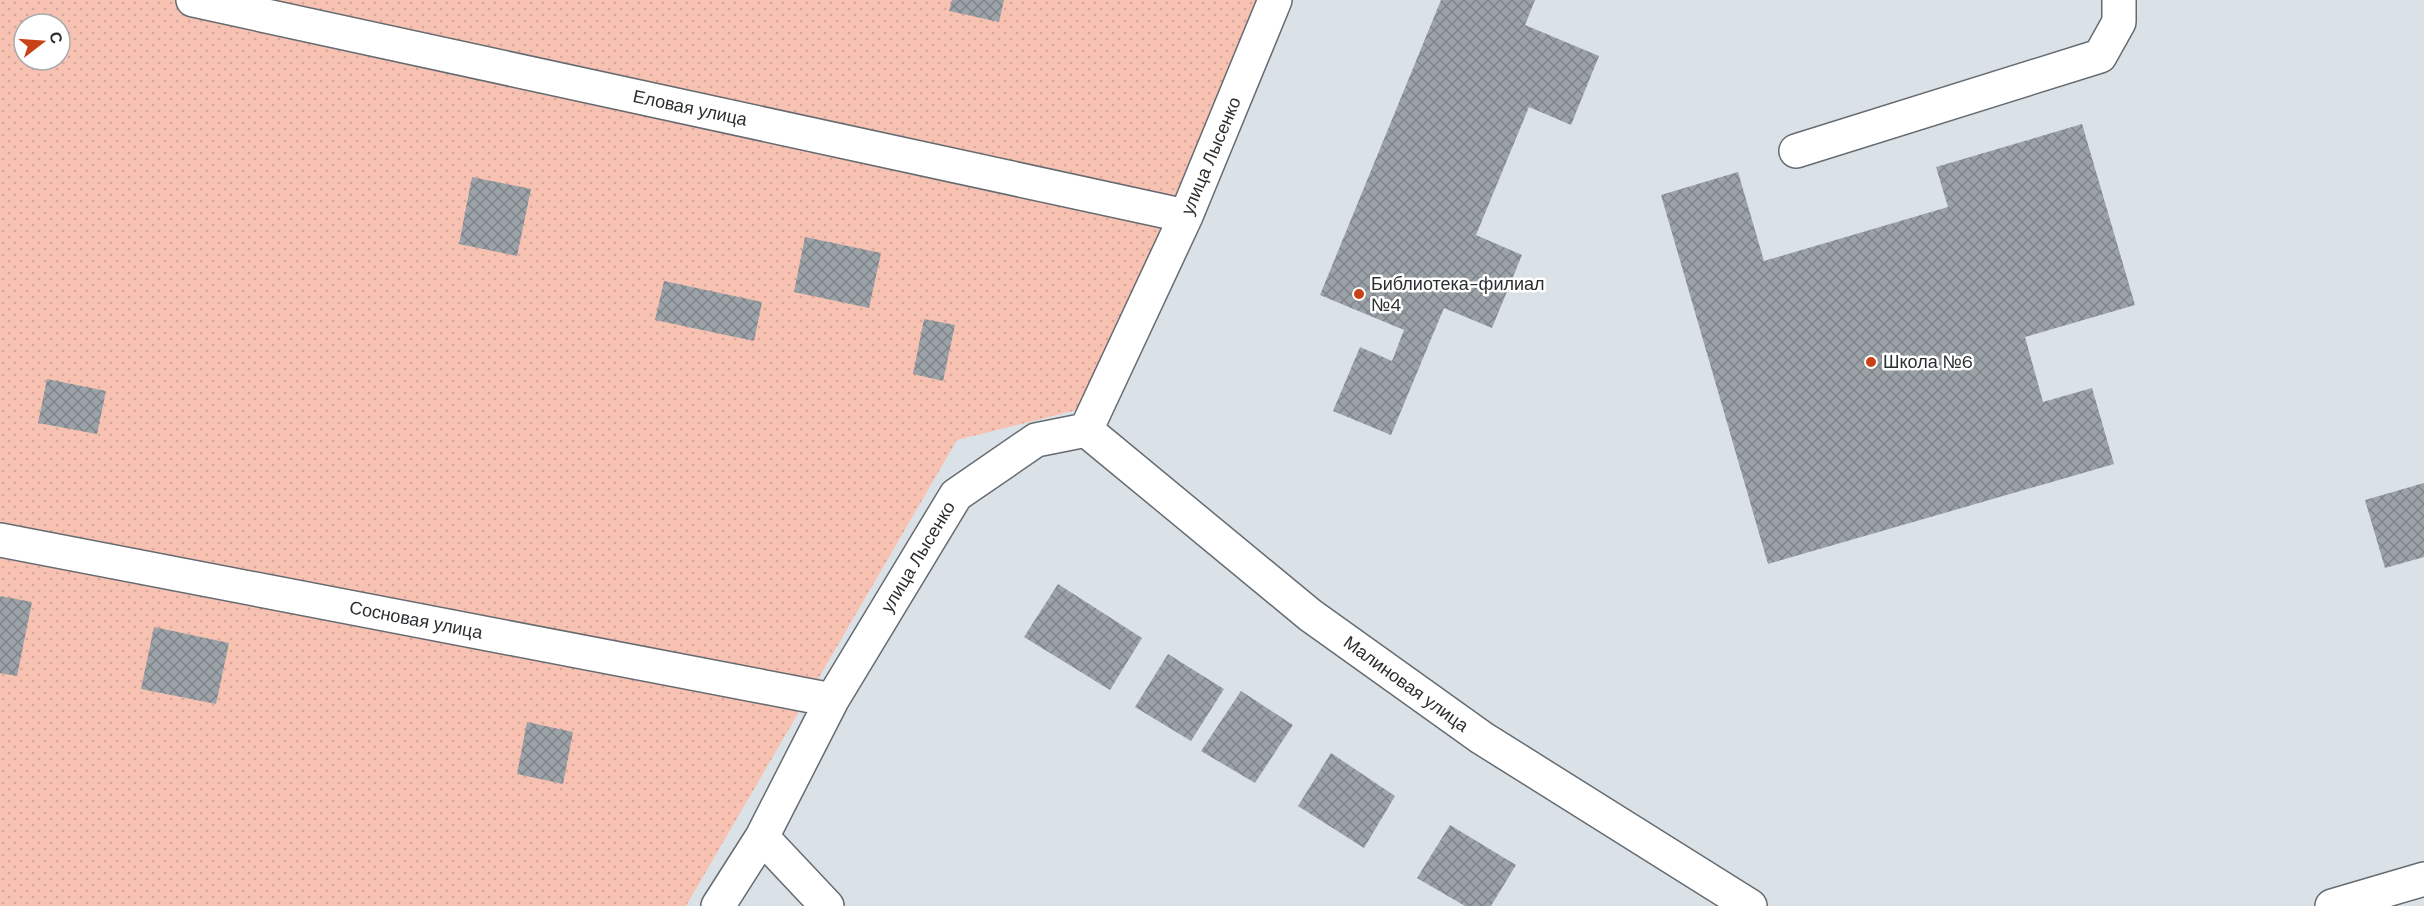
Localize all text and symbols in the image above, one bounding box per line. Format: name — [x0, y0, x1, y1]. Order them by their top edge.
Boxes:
north arrow — [12, 12, 72, 72]
text: С — [44, 29, 68, 47]
street label: Еловая улица — [631, 84, 750, 132]
street label: улица Лысенко — [1175, 93, 1247, 219]
place label: Библиотека-филиал №4 — [1371, 272, 1545, 317]
marker: Библиотека-филиал №4 — [1352, 287, 1366, 301]
place label: Школа №6 — [1883, 350, 1973, 374]
marker: Школа №6 — [1864, 355, 1878, 369]
street label: улица Лысенко — [875, 497, 961, 617]
street label: Сосновая улица — [347, 595, 486, 645]
street label: Малиновая улица — [1339, 630, 1474, 738]

